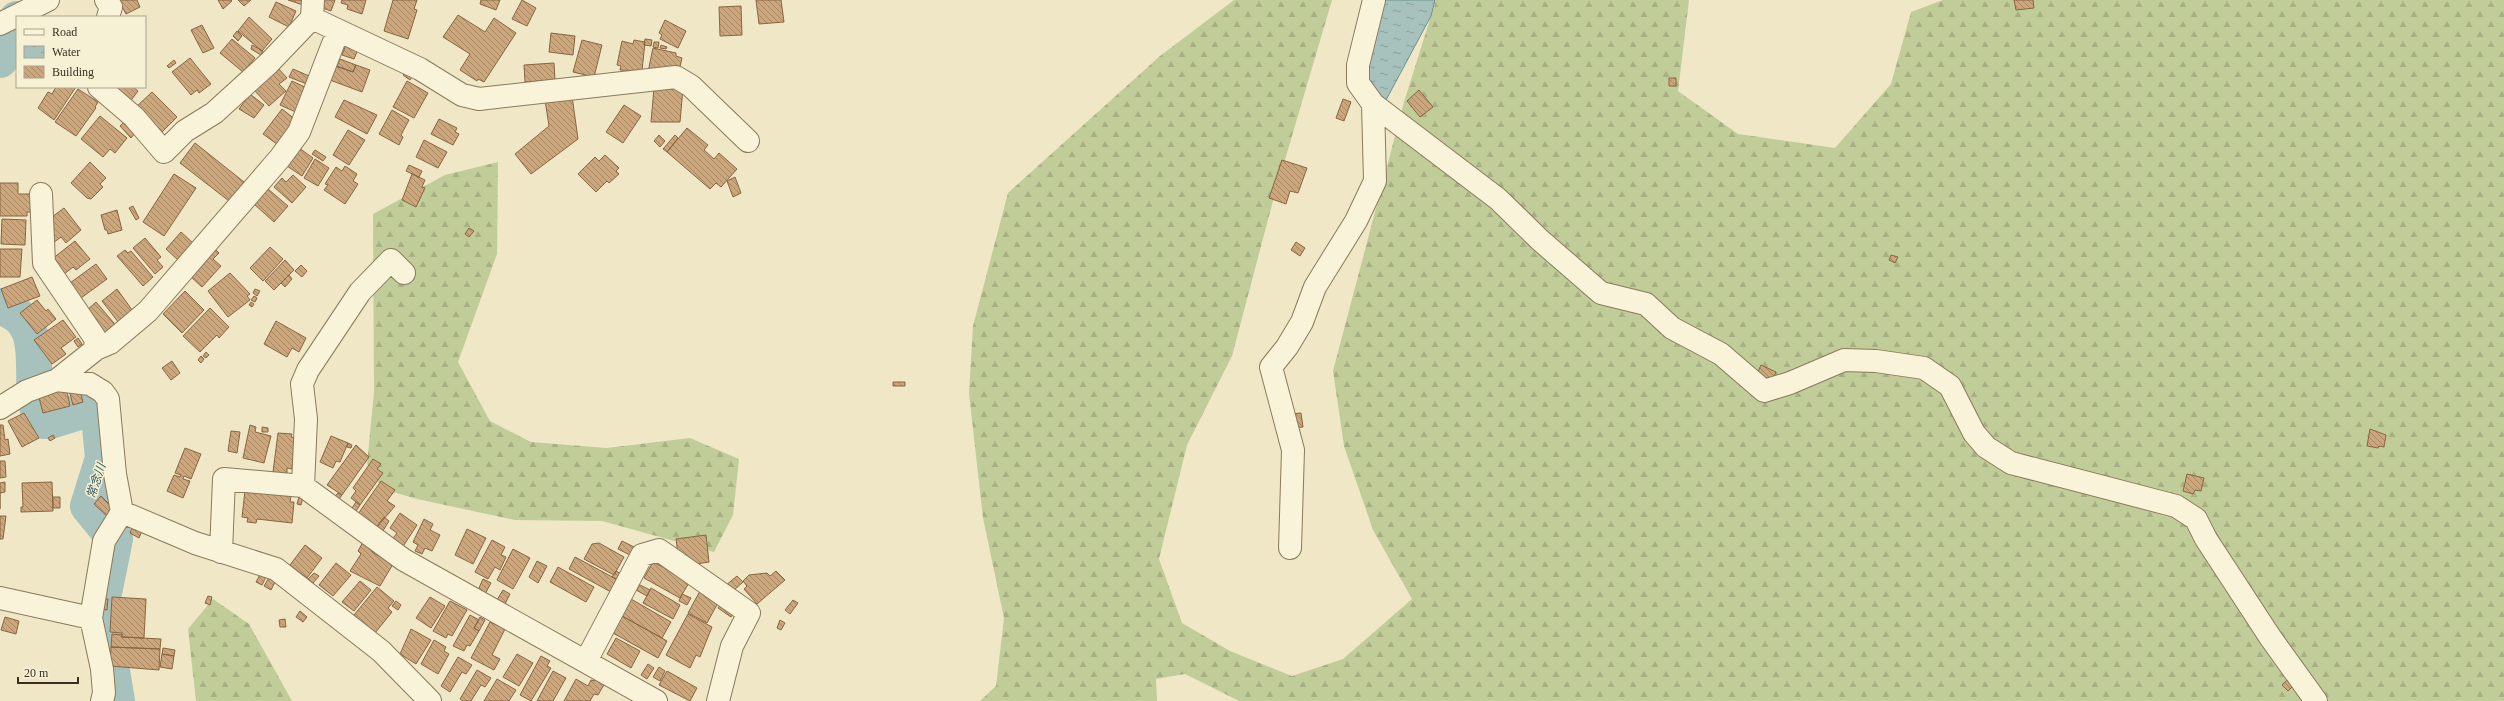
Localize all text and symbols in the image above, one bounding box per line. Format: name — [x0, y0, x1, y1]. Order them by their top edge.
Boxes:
legend — [16, 16, 146, 88]
text: Road — [52, 25, 77, 39]
text: Water — [52, 45, 80, 59]
text: Building — [52, 65, 94, 79]
water label: 常念川 — [84, 460, 109, 500]
scale bar — [18, 659, 78, 685]
text: 20 m — [24, 666, 49, 680]

